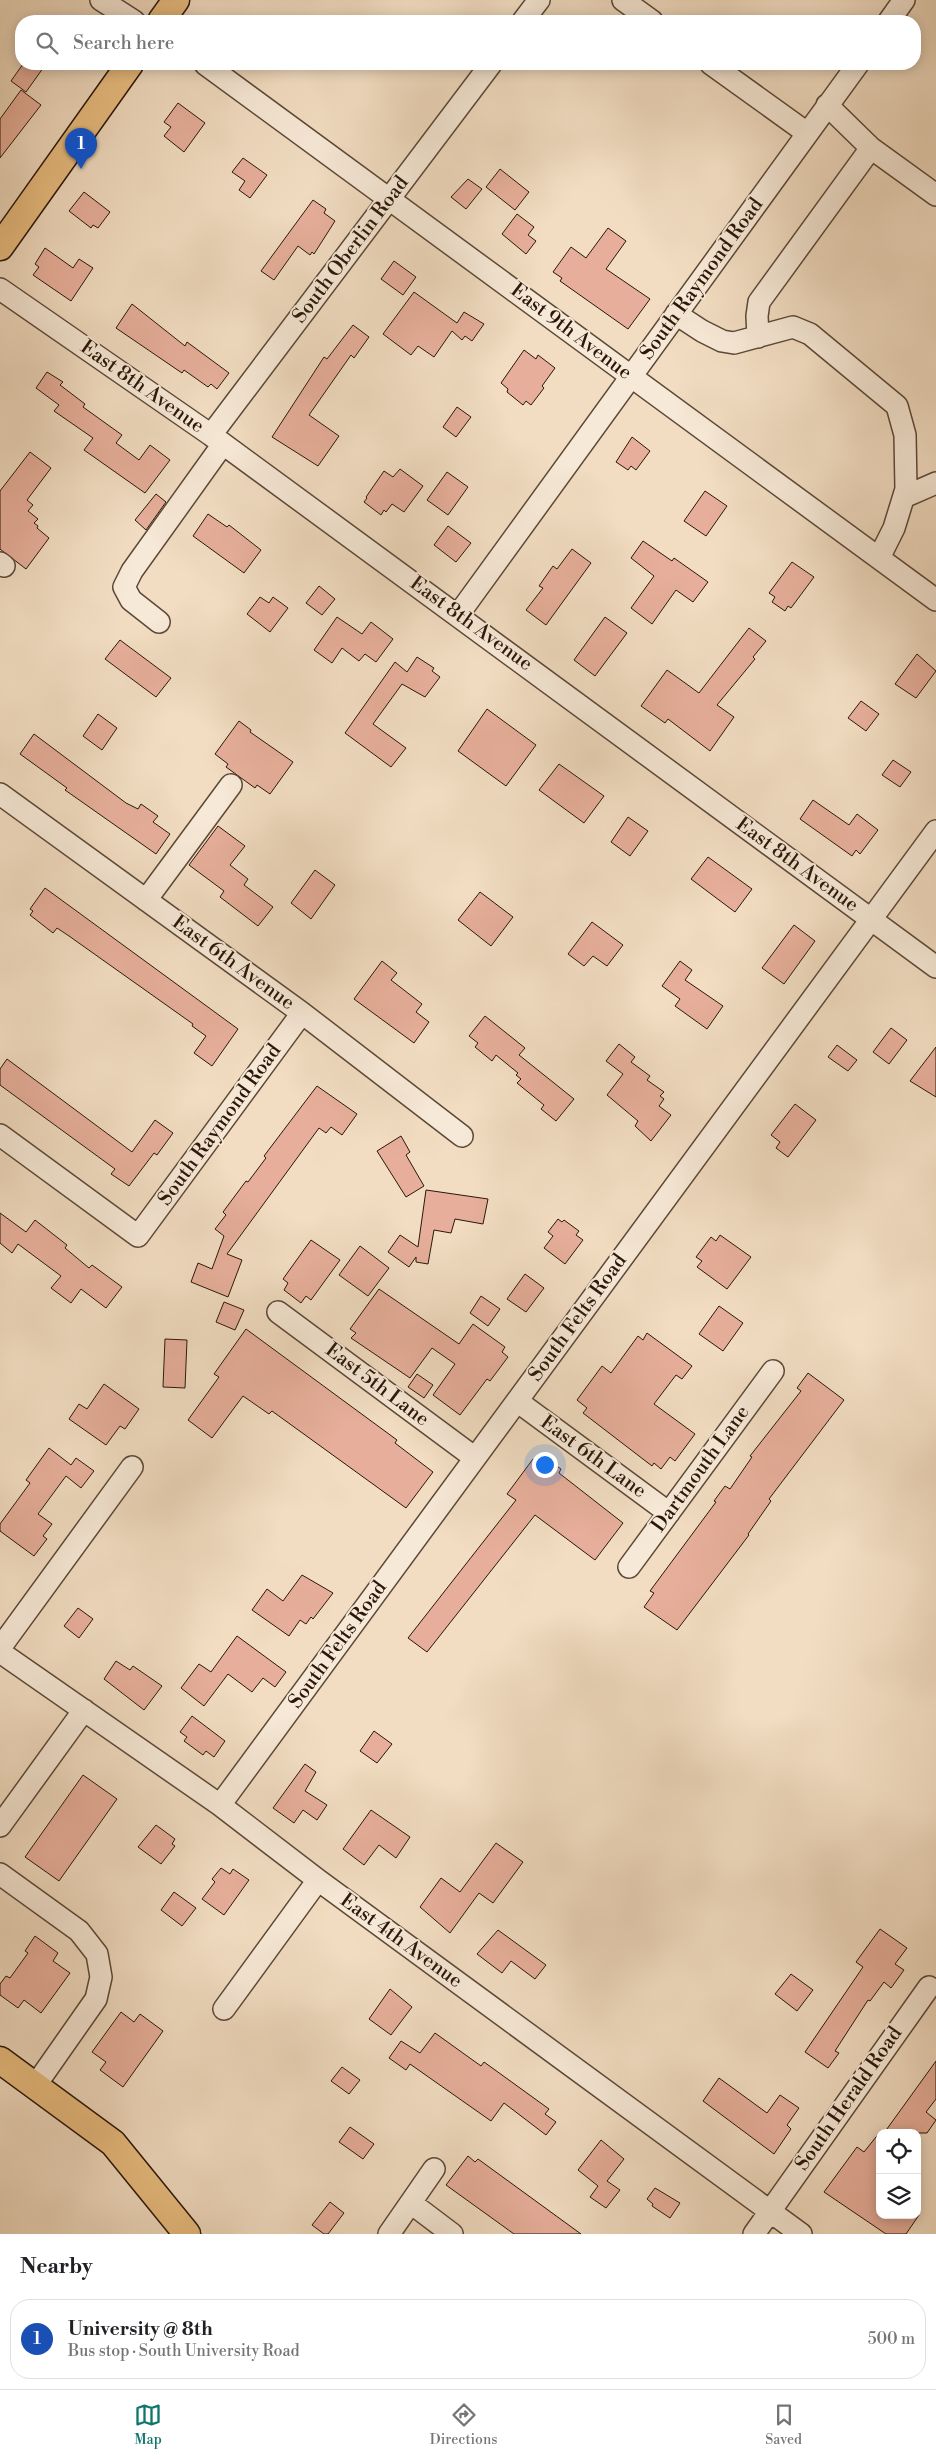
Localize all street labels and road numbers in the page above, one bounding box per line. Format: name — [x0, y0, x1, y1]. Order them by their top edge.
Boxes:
street label: South Oberlin Road — [287, 171, 415, 329]
street label: South Raymond Road — [635, 193, 770, 365]
street label: East 9th Avenue — [505, 278, 637, 386]
street label: East 8th Avenue — [75, 335, 209, 439]
street label: East 8th Avenue — [405, 571, 537, 677]
street label: East 8th Avenue — [731, 812, 863, 918]
street label: East 6th Avenue — [167, 910, 299, 1016]
street label: South Raymond Road — [153, 1039, 288, 1211]
street label: South Felts Road — [523, 1249, 633, 1387]
street label: East 5th Lane — [320, 1338, 434, 1432]
street label: Dartmouth Lane — [647, 1401, 755, 1537]
street label: East 6th Lane — [535, 1410, 651, 1504]
street label: South Felts Road — [283, 1576, 393, 1714]
street label: East 4th Avenue — [335, 1888, 467, 1994]
street label: South Herald Road — [790, 2022, 908, 2176]

